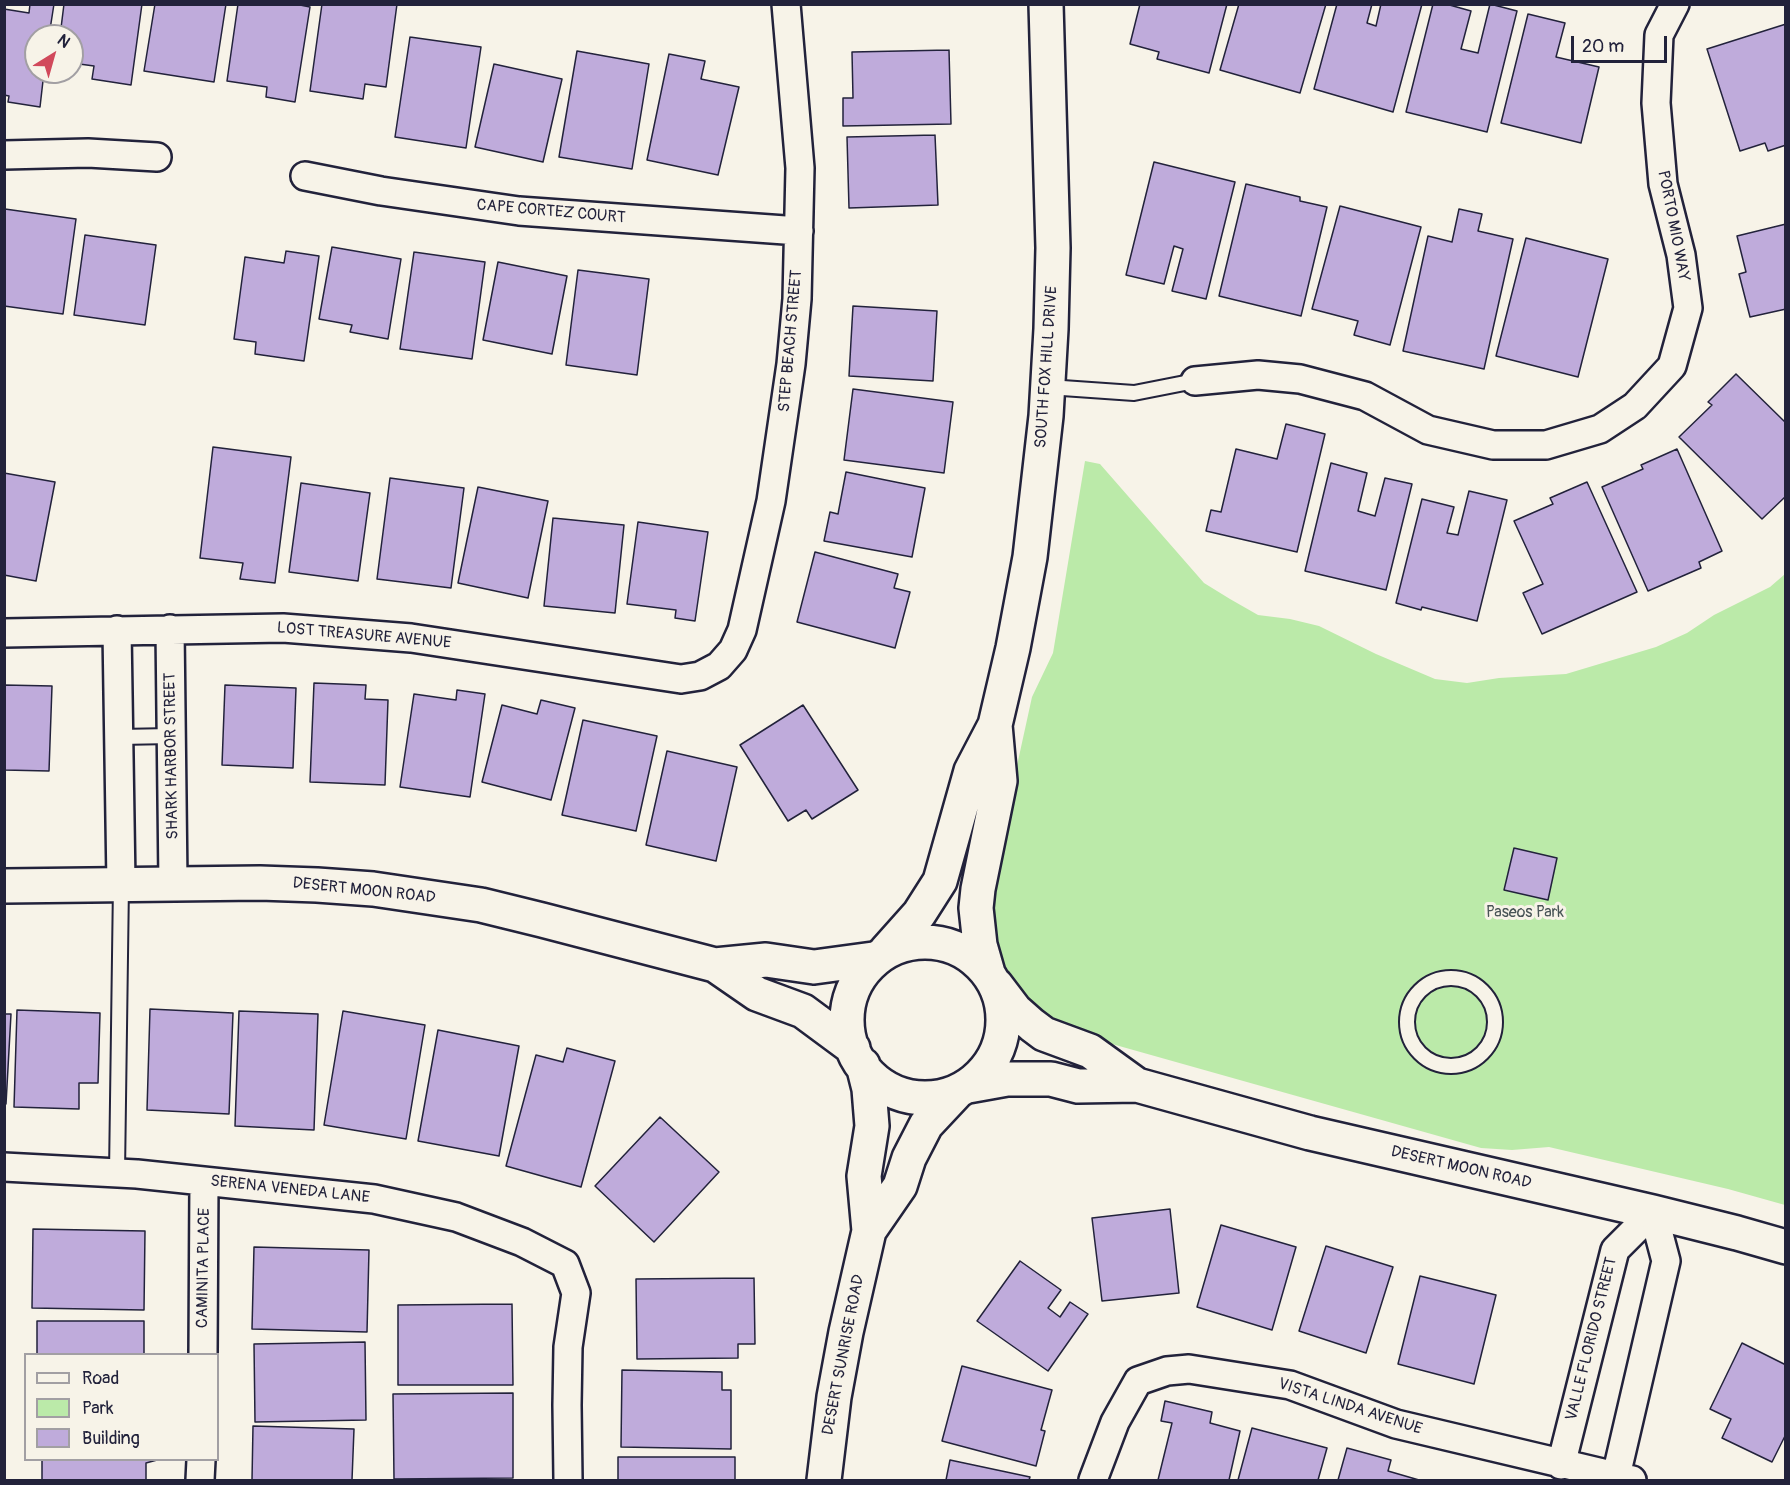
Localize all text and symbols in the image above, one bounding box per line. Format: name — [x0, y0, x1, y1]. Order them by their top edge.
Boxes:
north arrow — [24, 24, 84, 84]
scale bar — [1574, 24, 1670, 62]
text: N — [53, 30, 74, 52]
text: 20 m — [1582, 35, 1624, 58]
street label: PORTO MIO WAY — [1653, 169, 1693, 283]
street label: CAPE CORTEZ COURT — [476, 196, 626, 228]
street label: STEP BEACH STREET — [775, 269, 807, 413]
street label: SOUTH FOX HILL DRIVE — [1032, 285, 1062, 449]
street label: LOST TREASURE AVENUE — [276, 619, 452, 653]
street label: SHARK HARBOR STREET — [161, 672, 183, 840]
street label: DESERT MOON ROAD — [292, 874, 436, 908]
park label: Paseos Park — [1486, 903, 1564, 923]
street label: DESERT MOON ROAD — [1389, 1142, 1533, 1194]
street label: SERENA VENEDA LANE — [209, 1172, 371, 1208]
street label: CAMINITA PLACE — [193, 1208, 215, 1328]
street label: VALLE FLORIDO STREET — [1562, 1255, 1622, 1423]
street label: DESERT SUNRISE ROAD — [819, 1273, 869, 1437]
legend — [24, 1353, 219, 1461]
text: Road — [82, 1367, 119, 1390]
street label: VISTA LINDA AVENUE — [1276, 1375, 1424, 1439]
text: Park — [82, 1397, 114, 1420]
text: Building — [82, 1427, 140, 1450]

